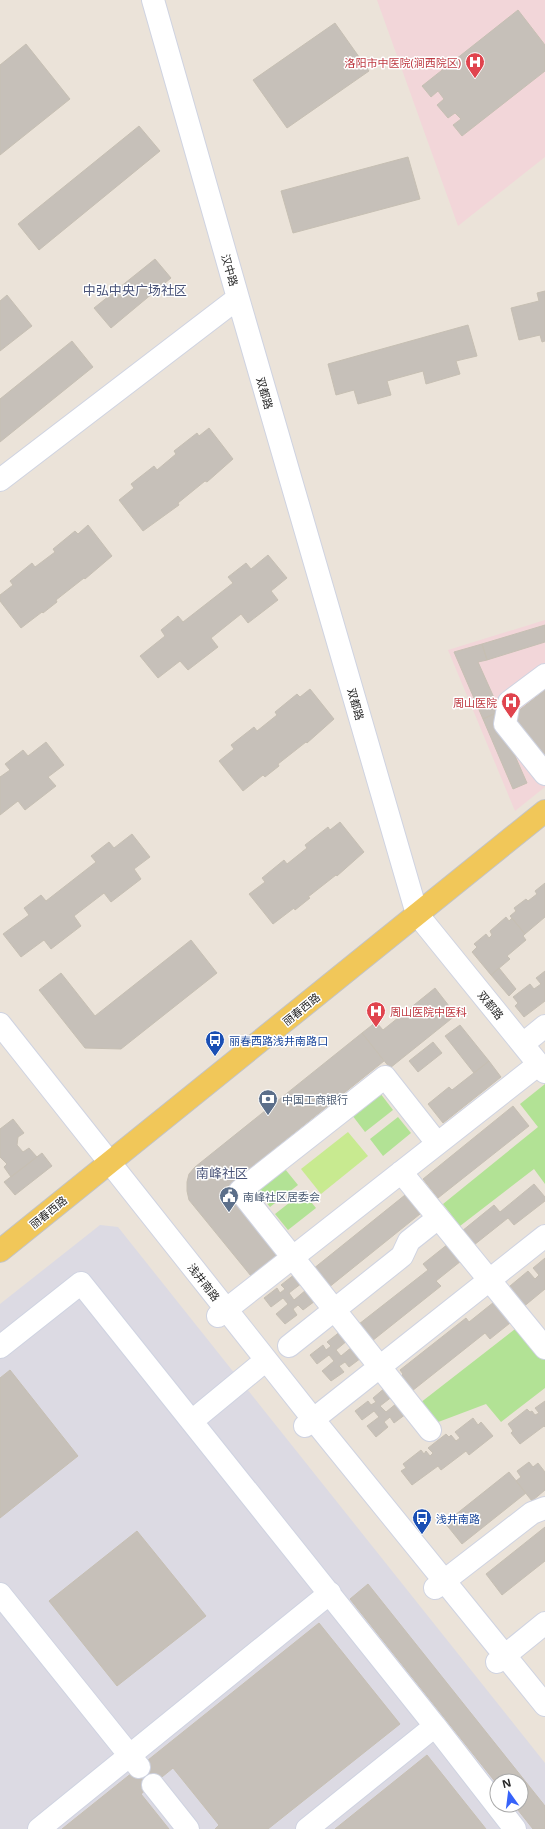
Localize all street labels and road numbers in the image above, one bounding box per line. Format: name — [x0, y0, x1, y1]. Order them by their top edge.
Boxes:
street label: 汉中路 — [218, 252, 242, 288]
street label: 双都路 — [253, 375, 277, 411]
street label: 双都路 — [344, 686, 368, 722]
street label: 双都路 — [475, 987, 507, 1023]
street label: 丽春西路 — [279, 989, 323, 1029]
street label: 丽春西路 — [26, 1192, 70, 1232]
street label: 浅井南路 — [185, 1260, 223, 1304]

